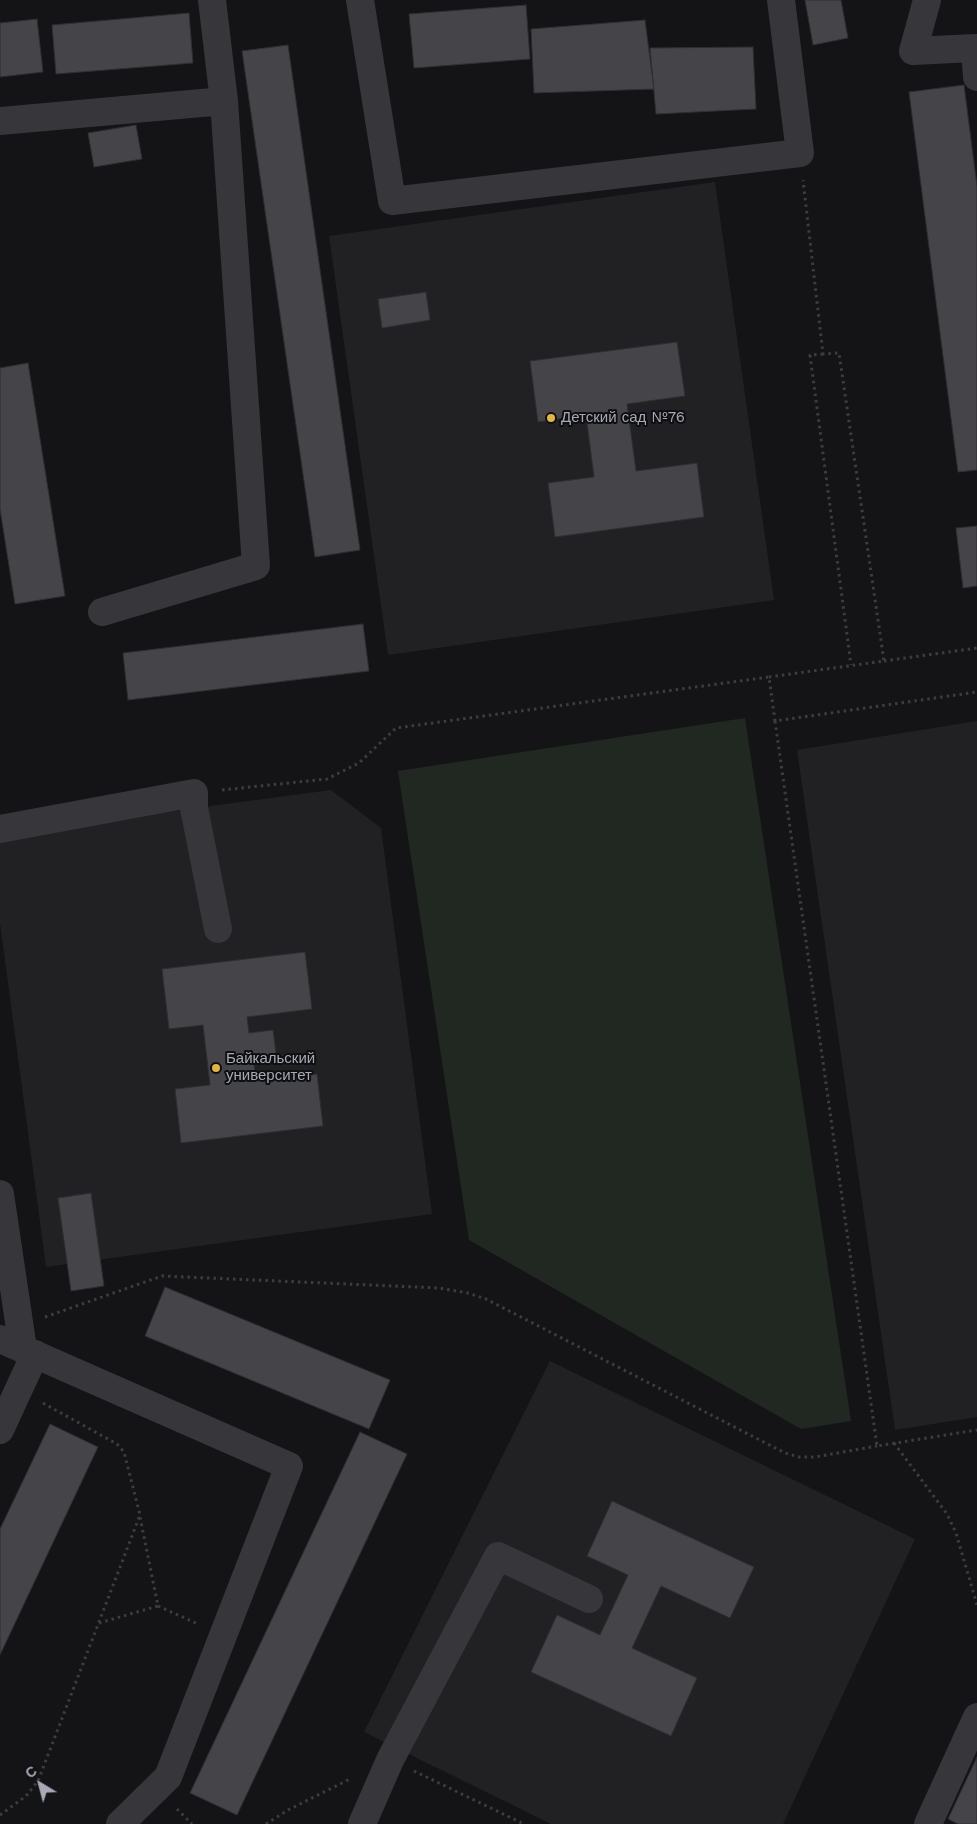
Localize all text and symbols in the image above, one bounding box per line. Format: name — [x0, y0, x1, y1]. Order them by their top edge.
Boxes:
place label: Детский сад №76 — [561, 409, 685, 427]
marker: Детский сад №76 — [545, 412, 557, 424]
place label: Байкальский университет — [226, 1050, 315, 1085]
marker: Байкальский университет — [210, 1062, 222, 1074]
north arrow — [15, 1759, 65, 1809]
text: С — [22, 1763, 40, 1781]

